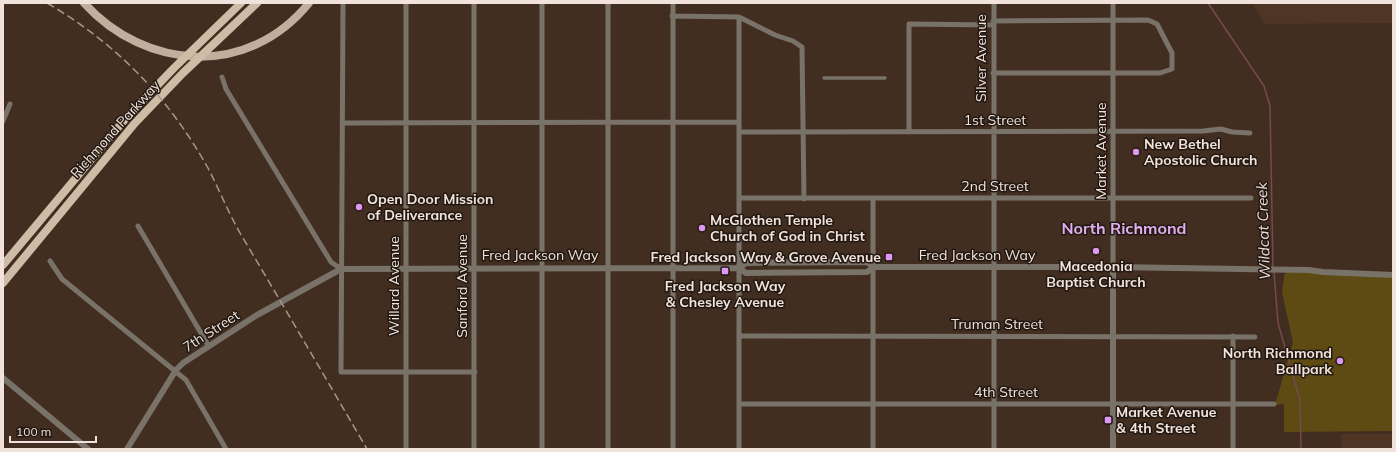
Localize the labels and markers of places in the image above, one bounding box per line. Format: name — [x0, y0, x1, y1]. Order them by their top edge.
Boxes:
place label: New Bethel Apostolic Church — [1144, 135, 1257, 169]
marker: New Bethel Apostolic Church — [1131, 147, 1141, 157]
place label: Open Door Mission of Deliverance — [367, 190, 493, 224]
marker: Open Door Mission of Deliverance — [354, 202, 364, 212]
place label: McGlothen Temple Church of God in Christ — [710, 211, 866, 245]
marker: McGlothen Temple Church of God in Christ — [697, 223, 707, 233]
marker: Macedonia Baptist Church — [1091, 246, 1101, 256]
place label: Fred Jackson Way & Grove Avenue — [651, 248, 881, 266]
marker: Fred Jackson Way & Grove Avenue — [884, 252, 894, 262]
place label: Macedonia Baptist Church — [1046, 257, 1146, 291]
marker: Fred Jackson Way & Chesley Avenue — [720, 266, 730, 276]
place label: Fred Jackson Way & Chesley Avenue — [665, 277, 786, 311]
place label: North Richmond Ballpark — [1223, 344, 1332, 378]
marker: North Richmond Ballpark — [1335, 356, 1345, 366]
place label: Market Avenue & 4th Street — [1116, 403, 1217, 437]
marker: Market Avenue & 4th Street — [1103, 415, 1113, 425]

